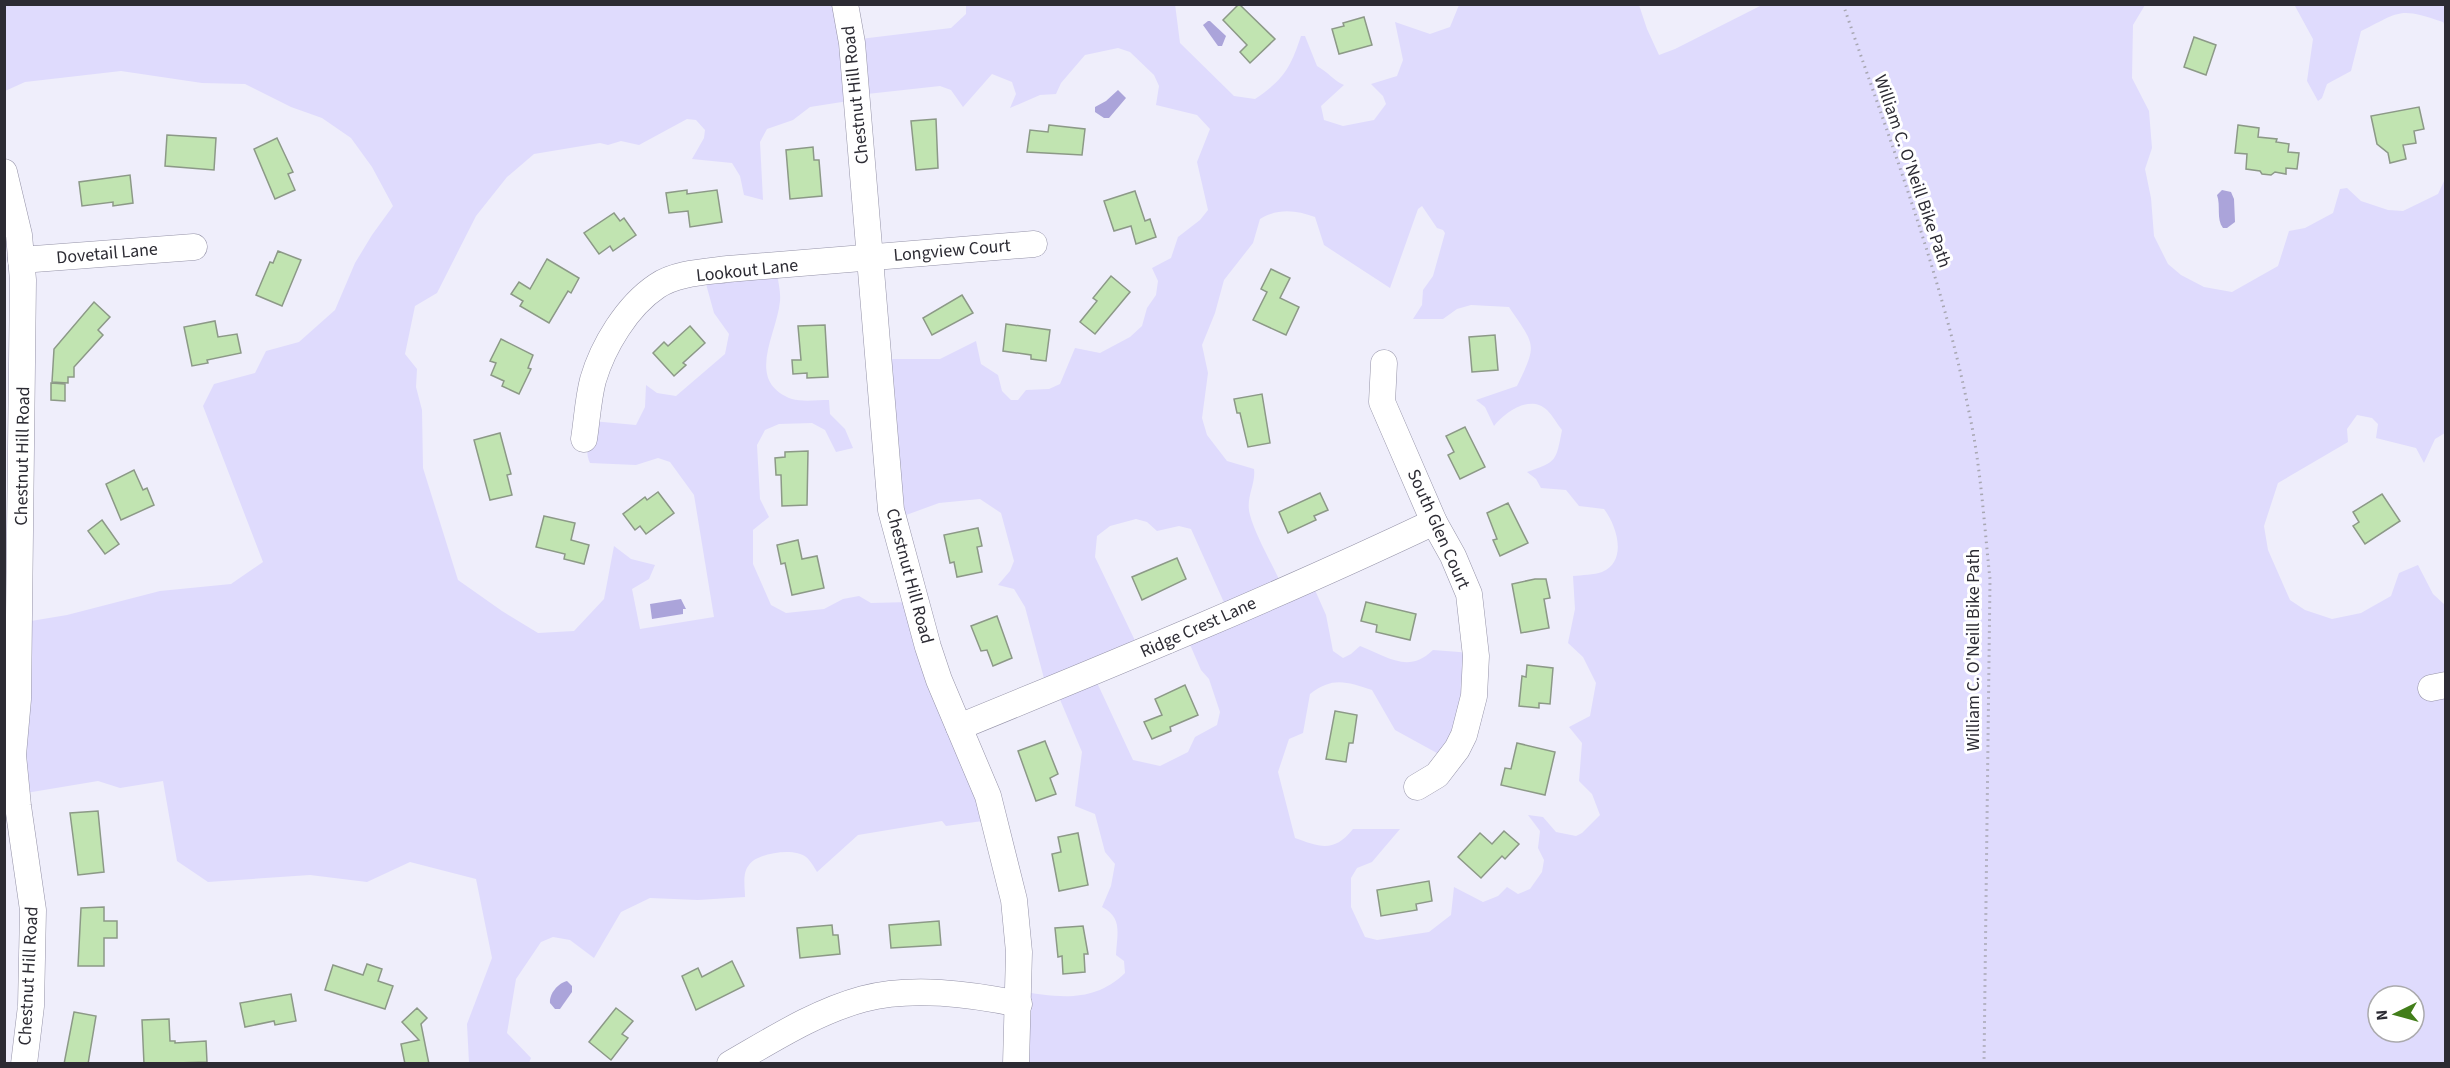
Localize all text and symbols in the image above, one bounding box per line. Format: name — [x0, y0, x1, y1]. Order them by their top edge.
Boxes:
street label: Chestnut Hill Road — [836, 24, 875, 165]
street label: William C. O'Neill Bike Path — [1868, 71, 1957, 271]
street label: Longview Court — [892, 233, 1012, 268]
street label: Dovetail Lane — [55, 237, 159, 270]
street label: Lookout Lane — [695, 253, 799, 288]
street label: Chestnut Hill Road — [9, 386, 36, 526]
street label: South Glen Court — [1401, 465, 1476, 593]
street label: Chestnut Hill Road — [879, 506, 940, 647]
street label: William C. O'Neill Bike Path — [1961, 549, 1986, 751]
street label: Ridge Crest Lane — [1136, 591, 1260, 664]
street label: Chestnut Hill Road — [12, 906, 45, 1046]
north arrow — [2366, 984, 2426, 1044]
text: N — [2371, 1009, 2393, 1021]

